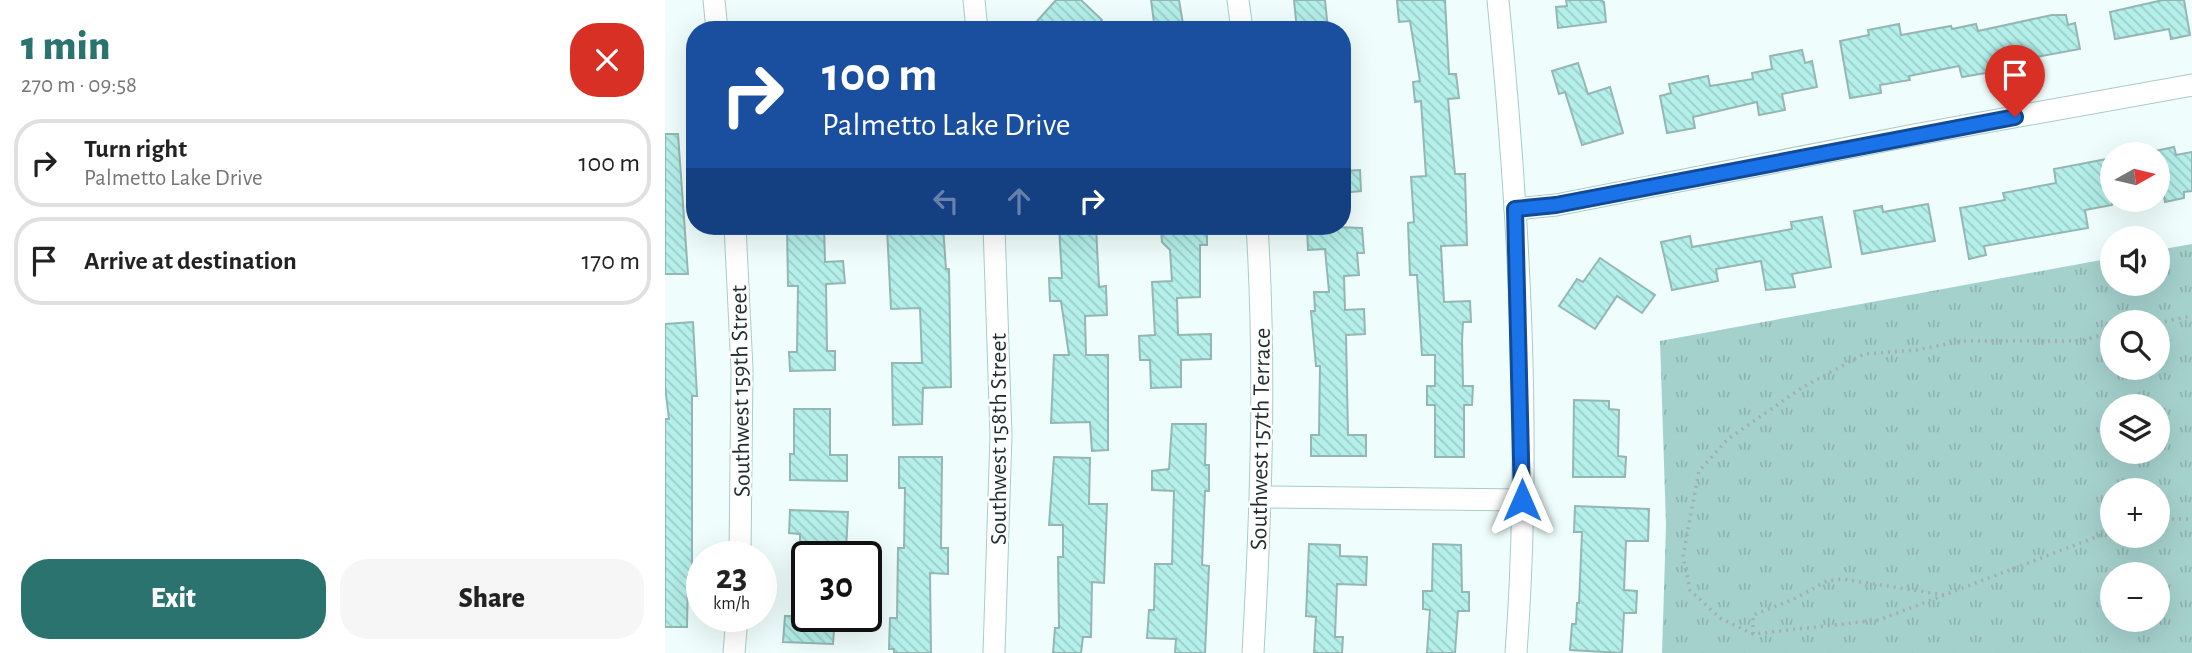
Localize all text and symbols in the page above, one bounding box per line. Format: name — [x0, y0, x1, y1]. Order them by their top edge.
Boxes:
button: close — [570, 23, 644, 97]
text: 1 min — [21, 25, 110, 67]
pin — [1985, 45, 2045, 117]
icon: right — [707, 49, 798, 140]
text: 100 m — [822, 51, 938, 100]
icon: arrive — [1996, 56, 2034, 94]
text: 270 m · 09:58 — [21, 74, 137, 97]
text: Palmetto Lake Drive — [822, 109, 1071, 141]
text: Turn right — [84, 136, 187, 162]
north arrow — [2100, 142, 2170, 212]
map controls — [2100, 142, 2170, 632]
icon: right — [25, 144, 63, 182]
text: 100 m — [579, 150, 640, 176]
text: Palmetto Lake Drive — [84, 167, 263, 190]
icon: left — [927, 182, 965, 220]
icon: ahead — [1000, 182, 1038, 220]
icon: right — [1073, 182, 1111, 220]
button: sound — [2100, 226, 2170, 296]
icon: arrive — [25, 242, 63, 280]
text: Arrive at destination — [84, 248, 297, 274]
text: 170 m — [581, 248, 640, 274]
street label: Southwest 159th Street — [727, 284, 755, 497]
button: search — [2100, 310, 2170, 380]
street label: Southwest 157th Terrace — [1247, 328, 1275, 550]
street label: Southwest 158th Street — [987, 333, 1011, 545]
button: layers — [2100, 394, 2170, 464]
position arrow — [1485, 463, 1559, 537]
button: + — [2100, 478, 2170, 548]
speed limit sign: 30 — [791, 541, 882, 632]
button: Exit — [21, 559, 326, 639]
button: Share — [340, 559, 644, 639]
text: 23 — [716, 560, 747, 595]
button: − — [2100, 562, 2170, 632]
text: km/h — [713, 595, 750, 613]

